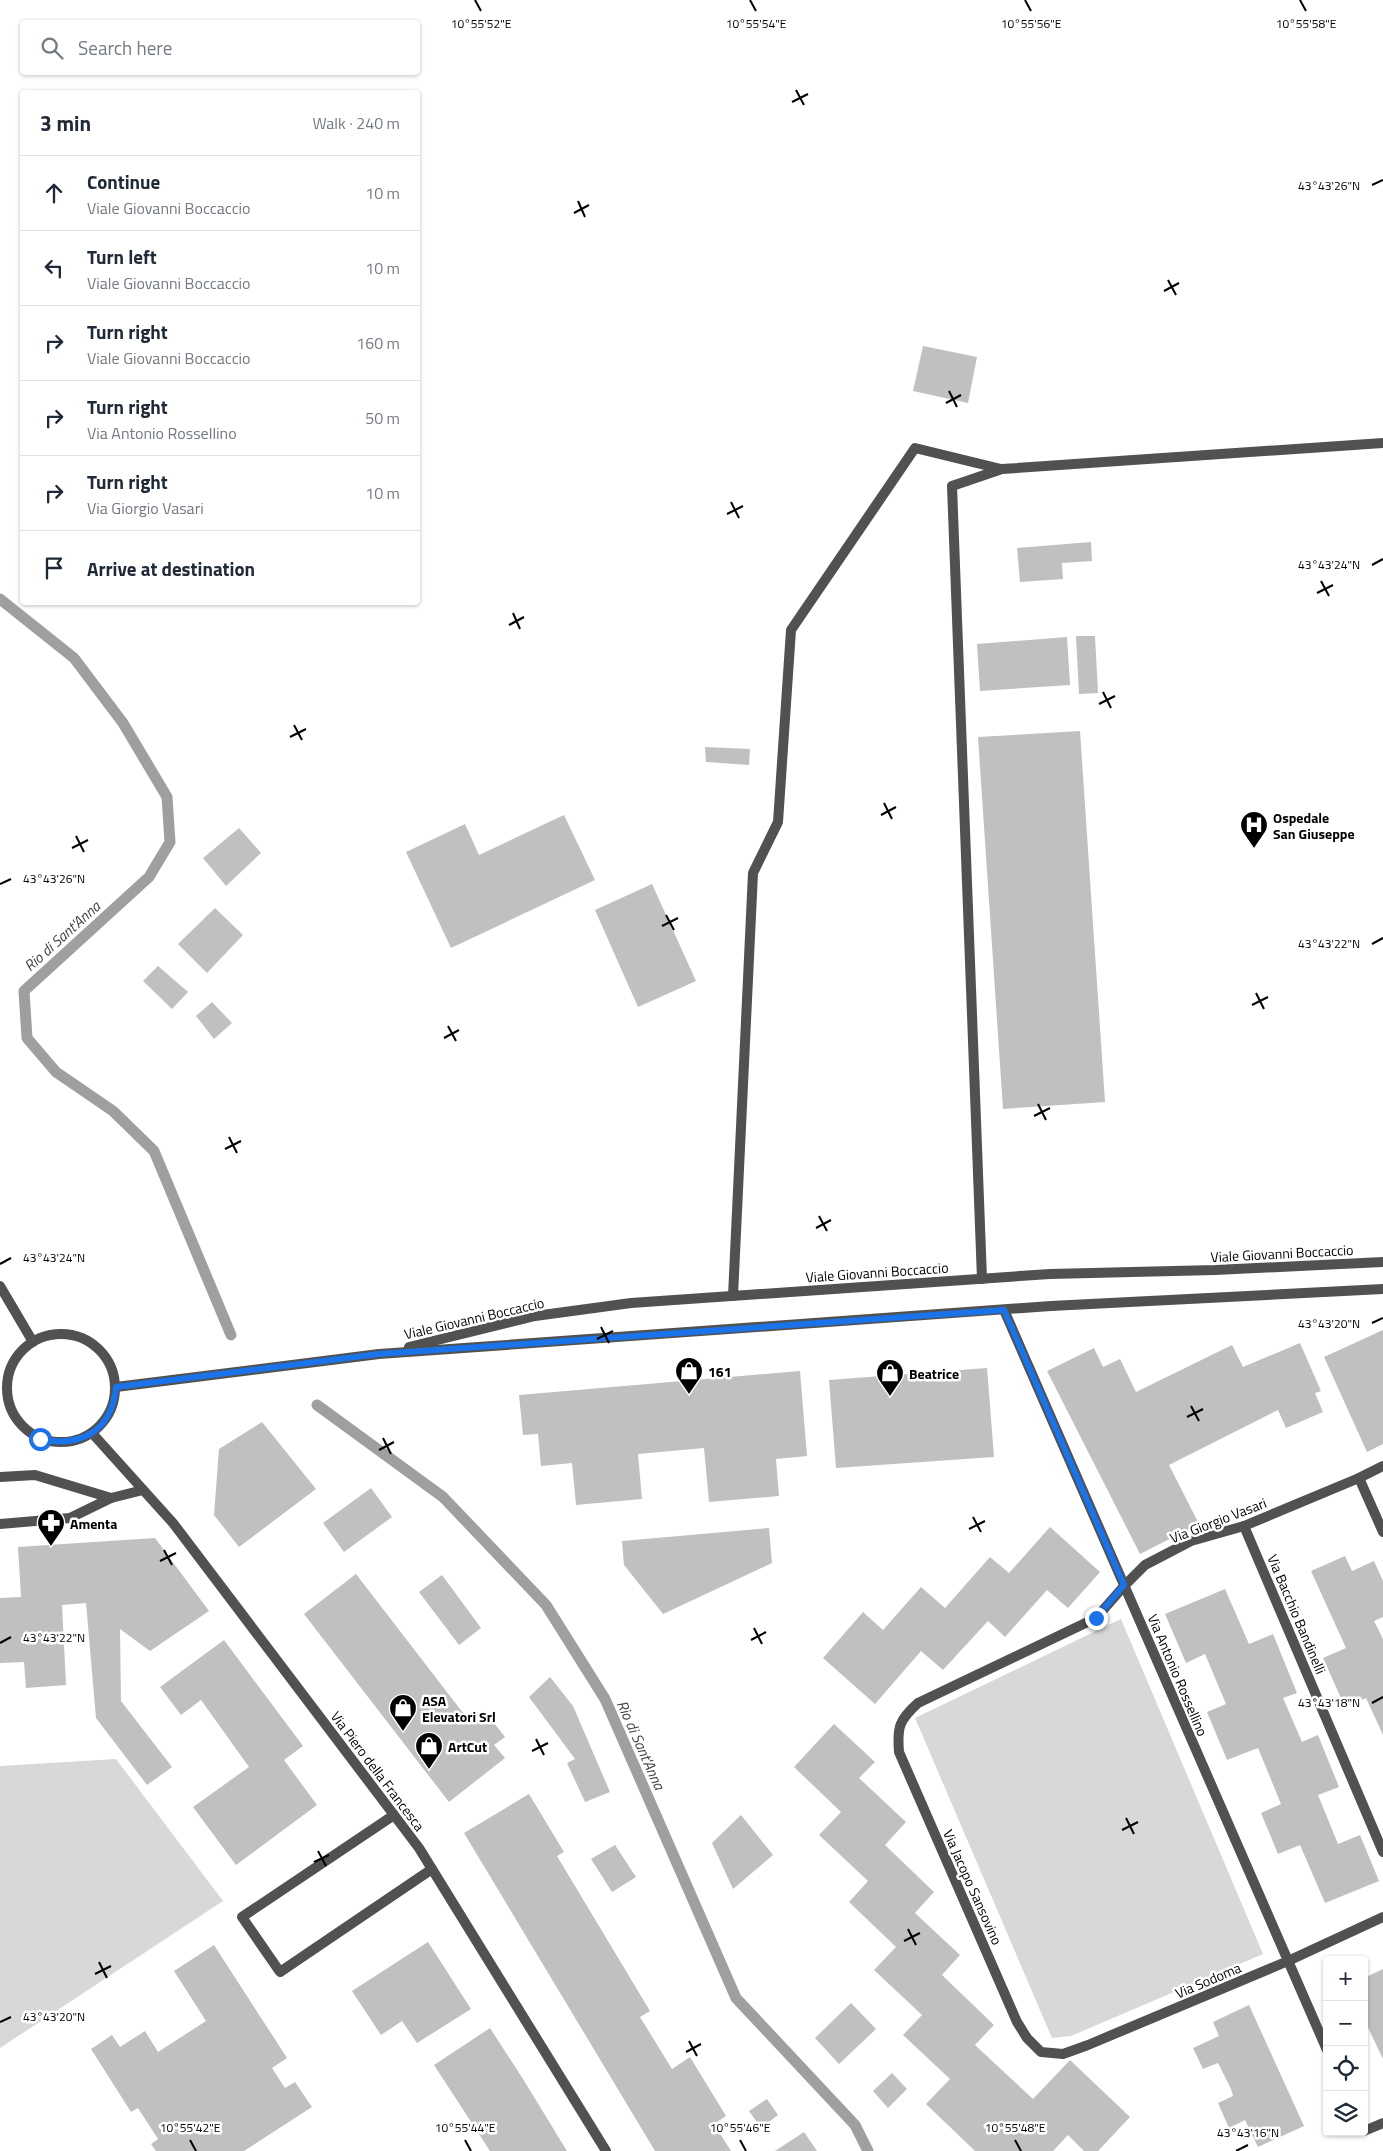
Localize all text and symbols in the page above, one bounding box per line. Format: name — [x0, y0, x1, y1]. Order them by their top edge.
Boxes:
text: 10°55'52"E — [451, 14, 512, 33]
text: 10°55'54"E — [726, 14, 787, 33]
text: 10°55'56"E — [1001, 14, 1062, 33]
text: 10°55'58"E — [1276, 14, 1337, 33]
search box — [20, 20, 420, 75]
text: Search here — [78, 33, 172, 62]
icon: search — [38, 34, 66, 62]
text: 3 min — [40, 107, 91, 139]
text: Walk · 240 m — [312, 111, 400, 135]
text: Continue — [87, 167, 160, 196]
text: 43°43'26"N — [1298, 176, 1360, 195]
icon: ahead — [40, 179, 68, 207]
text: 10 m — [365, 181, 400, 205]
text: Viale Giovanni Boccaccio — [87, 196, 251, 220]
text: Turn left — [87, 242, 157, 271]
icon: left — [40, 254, 68, 282]
text: 10 m — [365, 256, 400, 280]
text: Viale Giovanni Boccaccio — [87, 271, 251, 295]
text: Turn right — [87, 317, 168, 346]
icon: right — [40, 329, 68, 357]
text: 160 m — [356, 331, 400, 355]
text: Viale Giovanni Boccaccio — [87, 346, 251, 370]
text: Turn right — [87, 392, 168, 421]
icon: right — [40, 404, 68, 432]
text: 50 m — [365, 406, 400, 430]
text: Via Antonio Rossellino — [87, 421, 237, 445]
text: Turn right — [87, 467, 168, 496]
icon: right — [40, 479, 68, 507]
text: 10 m — [365, 481, 400, 505]
text: Via Giorgio Vasari — [87, 496, 204, 520]
icon: arrive — [40, 554, 68, 582]
text: Arrive at destination — [87, 554, 255, 583]
text: 43°43'24"N — [1298, 555, 1360, 574]
place label: Ospedale San Giuseppe — [1273, 807, 1355, 844]
hospital icon: Ospedale San Giuseppe — [1239, 810, 1269, 849]
text: 43°43'26"N — [23, 869, 85, 888]
water label: Rio di Sant'Anna — [19, 894, 106, 977]
text: 43°43'22"N — [1298, 934, 1360, 953]
street label: Viale Giovanni Boccaccio — [1210, 1239, 1354, 1267]
text: 43°43'24"N — [23, 1248, 85, 1267]
street label: Viale Giovanni Boccaccio — [805, 1257, 949, 1287]
street label: Viale Giovanni Boccaccio — [402, 1292, 546, 1344]
text: 43°43'20"N — [1298, 1314, 1360, 1333]
shop icon: 161 — [674, 1356, 704, 1395]
shop icon: Beatrice — [875, 1358, 905, 1397]
place label: 161 — [708, 1361, 732, 1382]
place label: Beatrice — [909, 1363, 959, 1384]
route start — [29, 1428, 52, 1451]
street label: Via Giorgio Vasari — [1167, 1492, 1269, 1548]
pharmacy icon: Amenta — [36, 1508, 66, 1547]
place label: Amenta — [70, 1513, 117, 1534]
street label: Via Bacchio Bandinelli — [1262, 1551, 1332, 1677]
route end — [1085, 1607, 1108, 1630]
street label: Via Antonio Rossellino — [1143, 1611, 1213, 1739]
text: 43°43'22"N — [23, 1628, 85, 1647]
place label: ASA Elevatori Srl — [422, 1690, 496, 1727]
shop icon: ASA Elevatori Srl — [388, 1693, 418, 1732]
text: 43°43'18"N — [1298, 1693, 1360, 1712]
water label: Rio di Sant'Anna — [611, 1697, 672, 1795]
street label: Via Piero della Francesca — [326, 1707, 430, 1835]
shop icon: ArtCut — [414, 1731, 444, 1770]
place label: ArtCut — [448, 1736, 487, 1757]
street label: Via Jacopo Sansovino — [938, 1826, 1008, 1948]
map controls — [1323, 1956, 1368, 2136]
button: + — [1323, 1956, 1368, 2001]
street label: Via Sodoma — [1172, 1957, 1244, 2003]
button: − — [1323, 2001, 1368, 2046]
text: 43°43'20"N — [23, 2007, 85, 2026]
button: locate — [1323, 2046, 1368, 2091]
button: layers — [1323, 2091, 1368, 2136]
text: 10°55'42"E — [160, 2118, 221, 2137]
text: 10°55'44"E — [435, 2118, 496, 2137]
text: 10°55'46"E — [710, 2118, 771, 2137]
text: 10°55'48"E — [985, 2118, 1046, 2137]
text: 43°43'16"N — [1217, 2123, 1279, 2142]

